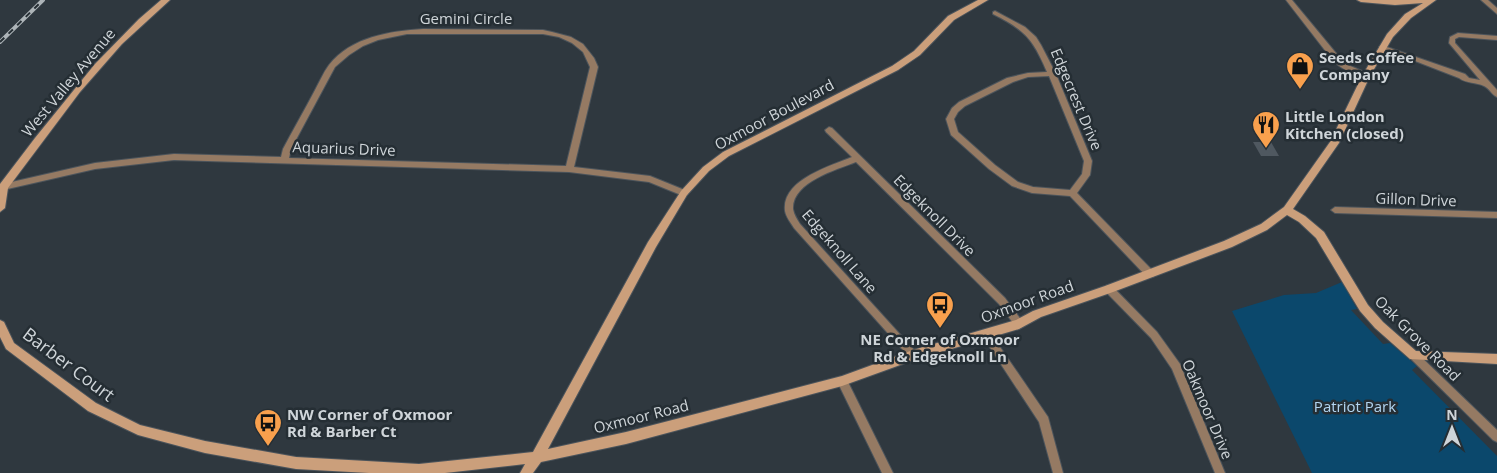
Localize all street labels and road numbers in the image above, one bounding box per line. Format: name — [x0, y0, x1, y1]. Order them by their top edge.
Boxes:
street label: Gemini Circle — [420, 8, 512, 28]
street label: West Valley Avenue — [17, 24, 119, 140]
street label: Edgecrest Drive — [1047, 45, 1107, 153]
street label: Oxmoor Boulevard — [711, 74, 837, 154]
street label: Aquarius Drive — [292, 136, 396, 160]
street label: Edgeknoll Drive — [890, 170, 980, 260]
street label: Gillon Drive — [1375, 188, 1457, 210]
street label: Edgeknoll Lane — [798, 205, 882, 297]
street label: Oxmoor Road — [978, 275, 1076, 327]
street label: Oak Grove Road — [1371, 291, 1465, 385]
street label: Barber Court — [18, 322, 120, 406]
street label: Oakmoor Drive — [1178, 356, 1238, 462]
street label: Oxmoor Road — [591, 395, 691, 437]

